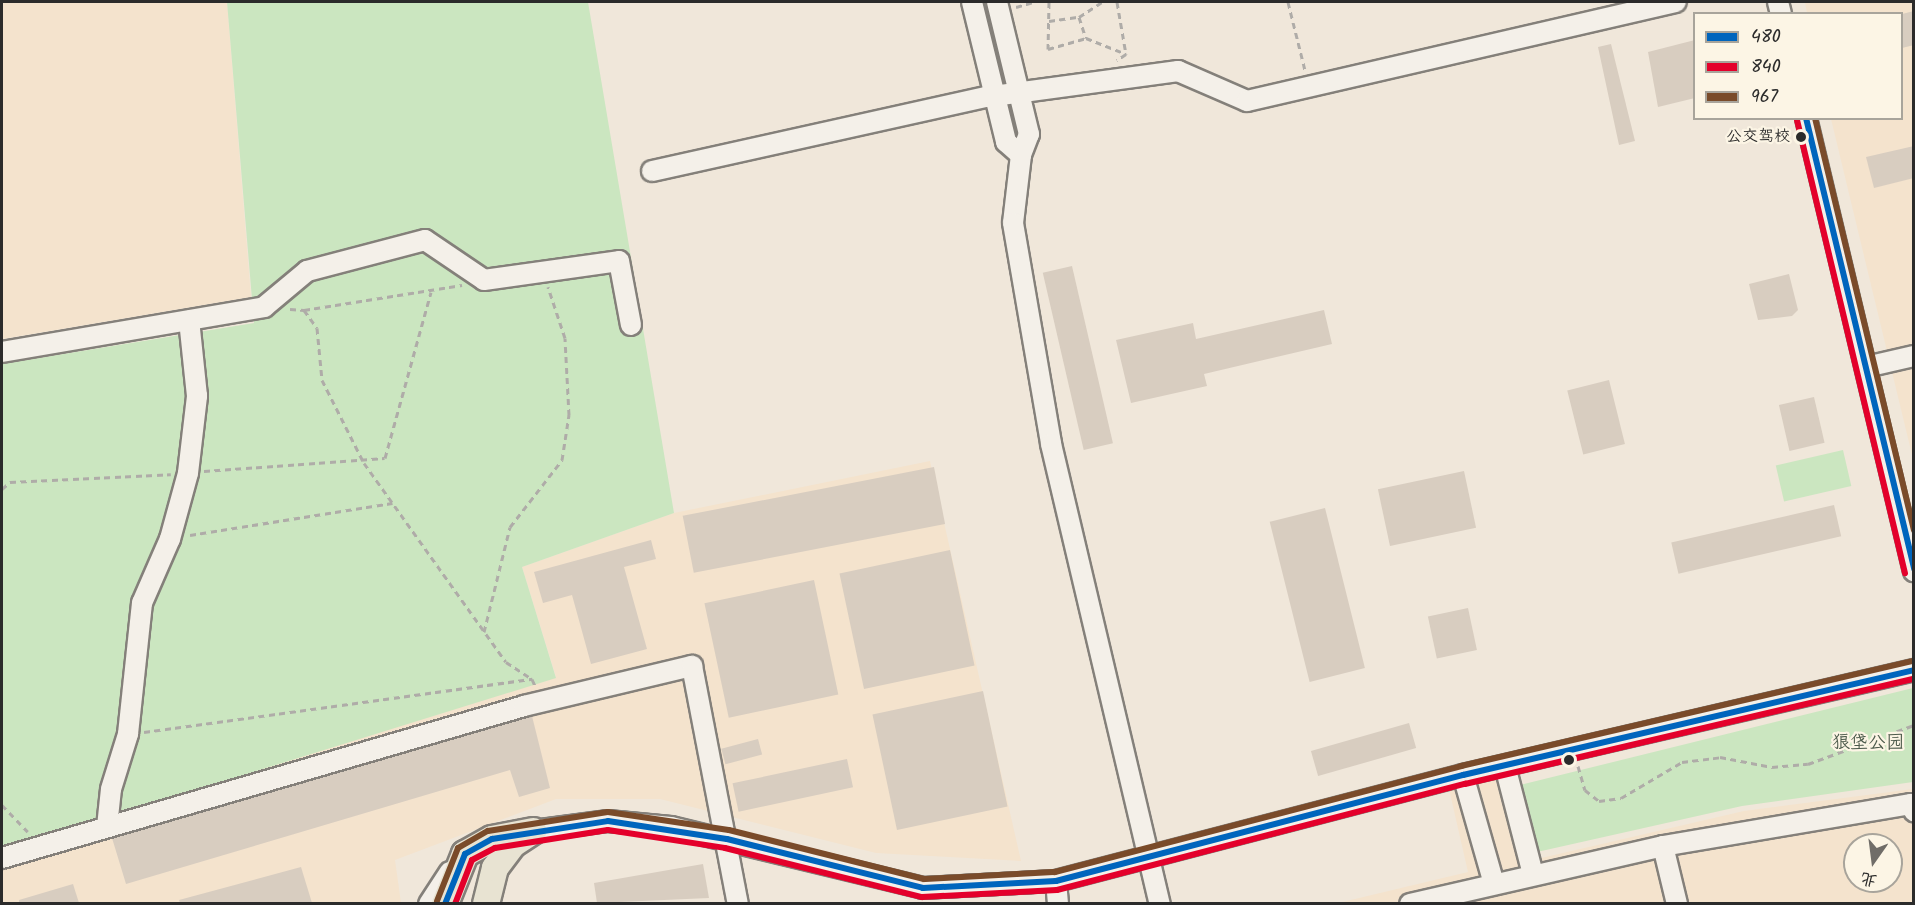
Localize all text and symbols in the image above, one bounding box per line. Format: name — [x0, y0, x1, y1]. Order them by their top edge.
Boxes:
legend — [1693, 12, 1903, 120]
text: 480 — [1751, 23, 1781, 52]
text: 840 — [1751, 53, 1781, 82]
text: 967 — [1751, 83, 1778, 112]
place label: 公交驾校 — [1726, 127, 1790, 147]
marker: 公交驾校 — [1795, 131, 1807, 143]
park label: 狼垡公园 — [1832, 733, 1904, 755]
unlabelled marker — [1563, 754, 1575, 766]
north arrow — [1843, 833, 1903, 893]
text: 北 — [1858, 865, 1880, 893]

